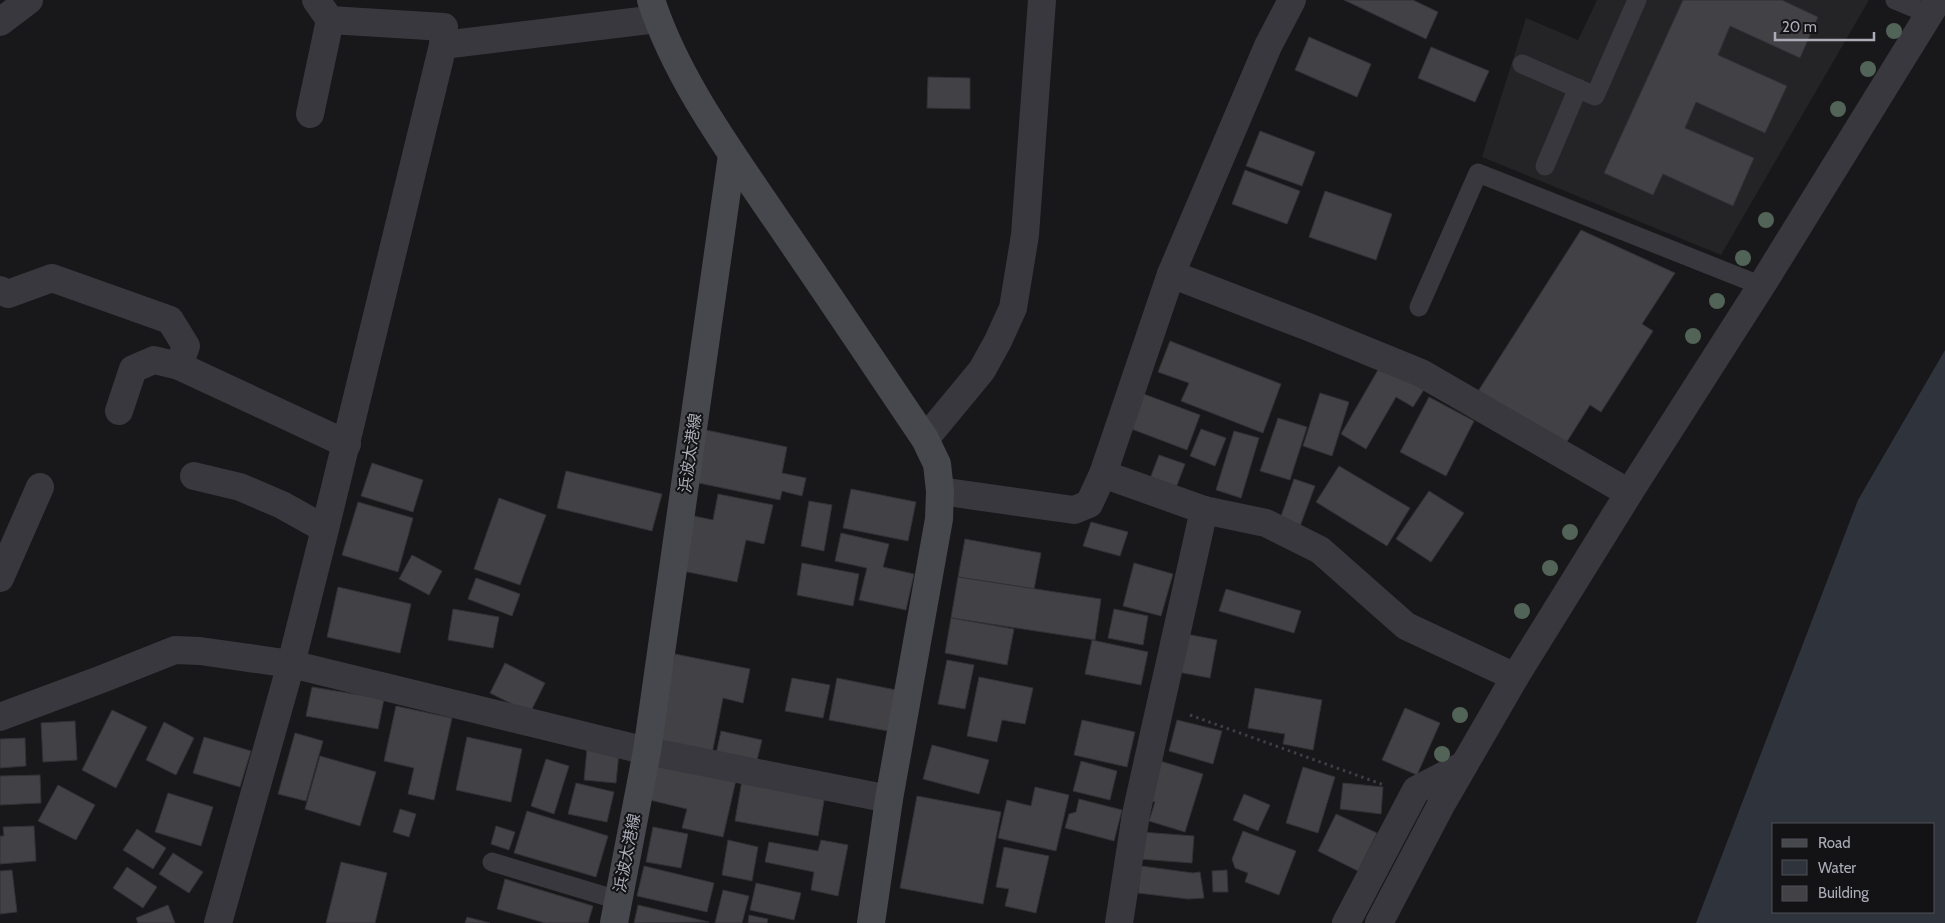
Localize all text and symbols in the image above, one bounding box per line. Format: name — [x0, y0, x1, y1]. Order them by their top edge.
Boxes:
scale bar — [1775, 10, 1874, 42]
text: 20 m — [1782, 18, 1817, 36]
street label: 浜波太港線 — [675, 412, 705, 494]
street label: 浜波太港線 — [610, 812, 644, 894]
legend — [1772, 823, 1935, 913]
text: Road — [1818, 834, 1851, 852]
text: Water — [1818, 859, 1856, 877]
text: Building — [1818, 884, 1869, 902]

